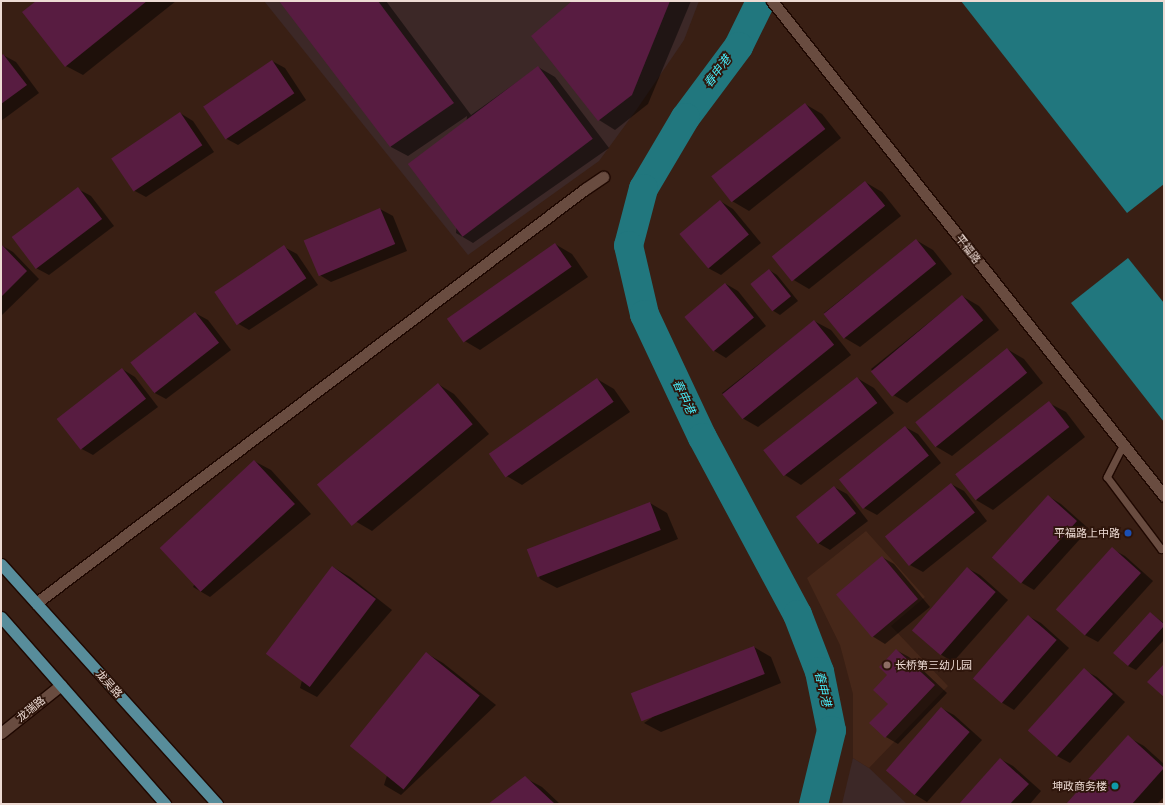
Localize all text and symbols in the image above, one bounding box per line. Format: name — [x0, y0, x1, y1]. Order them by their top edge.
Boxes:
water label: 春申港 — [701, 53, 735, 91]
street label: 平福路 — [953, 232, 983, 266]
water label: 春申港 — [669, 378, 697, 416]
place label: 平福路上中路 — [1054, 526, 1120, 540]
marker: 平福路上中路 — [1123, 528, 1133, 538]
place label: 长桥第三幼儿园 — [895, 658, 972, 672]
marker: 长桥第三幼儿园 — [882, 660, 892, 670]
street label: 龙吴路 — [93, 667, 125, 701]
water label: 春申港 — [811, 670, 833, 708]
street label: 龙瑞路 — [14, 693, 48, 725]
place label: 坤政商务楼 — [1052, 779, 1107, 793]
marker: 坤政商务楼 — [1110, 781, 1120, 791]

